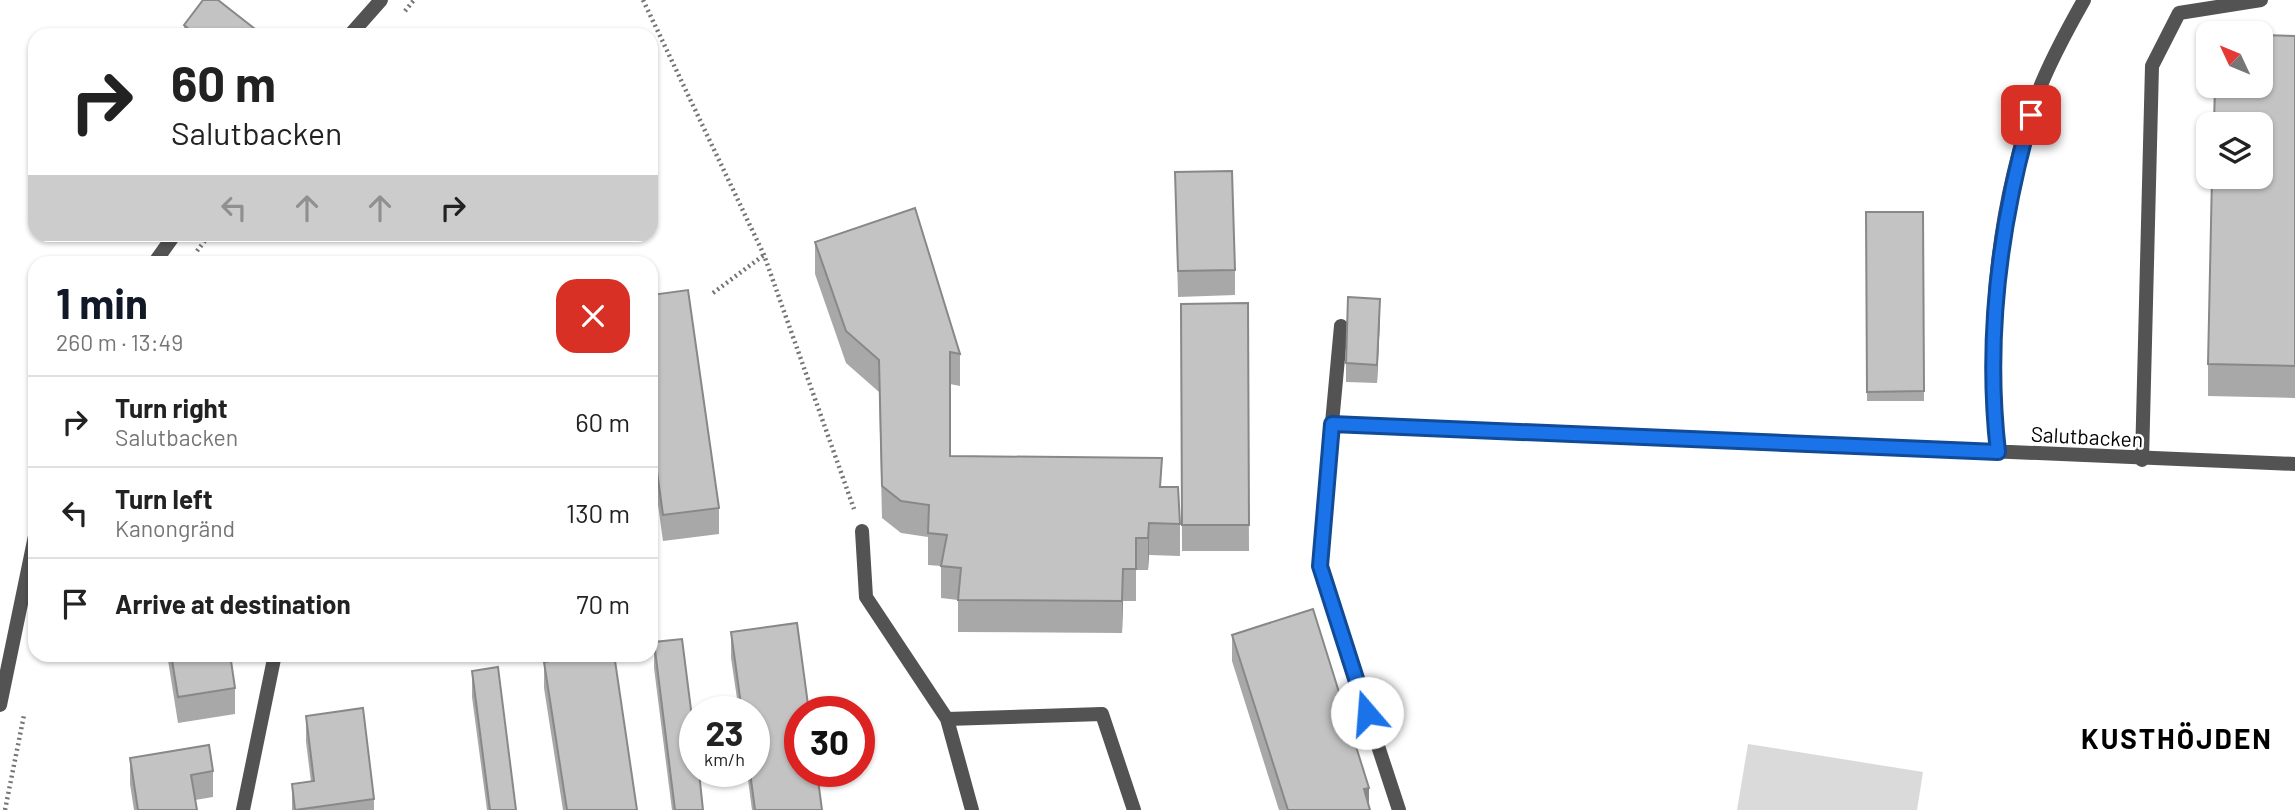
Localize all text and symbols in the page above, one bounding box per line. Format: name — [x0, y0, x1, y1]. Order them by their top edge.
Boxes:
north arrow — [2196, 21, 2273, 98]
map controls — [2196, 21, 2273, 189]
text: 60 m — [171, 53, 276, 112]
icon: right — [56, 56, 147, 147]
pin — [2001, 85, 2061, 145]
icon: arrive — [2012, 96, 2050, 134]
button: layers — [2196, 112, 2273, 189]
text: Salutbacken — [171, 113, 342, 151]
icon: left — [215, 189, 253, 227]
icon: ahead — [288, 189, 326, 227]
icon: ahead — [361, 189, 399, 227]
icon: right — [434, 189, 472, 227]
text: 1 min — [56, 277, 148, 327]
button: close — [556, 279, 630, 353]
text: 260 m · 13:49 — [56, 328, 183, 356]
text: Turn right — [115, 392, 228, 423]
icon: right — [56, 403, 94, 441]
text: 60 m — [575, 406, 630, 437]
street label: Salutbacken — [2030, 421, 2144, 451]
text: Salutbacken — [115, 423, 238, 451]
text: Turn left — [115, 483, 213, 514]
icon: left — [56, 494, 94, 532]
text: 130 m — [566, 497, 630, 528]
text: Kanongränd — [115, 514, 235, 542]
icon: arrive — [56, 585, 94, 623]
text: Arrive at destination — [115, 588, 351, 619]
text: 70 m — [576, 588, 630, 619]
position arrow — [1330, 676, 1404, 750]
speed limit sign: 30 — [784, 696, 875, 787]
text: 23 — [705, 711, 744, 753]
district label: KUSTHÖJDEN — [2081, 721, 2273, 755]
text: km/h — [704, 748, 745, 770]

